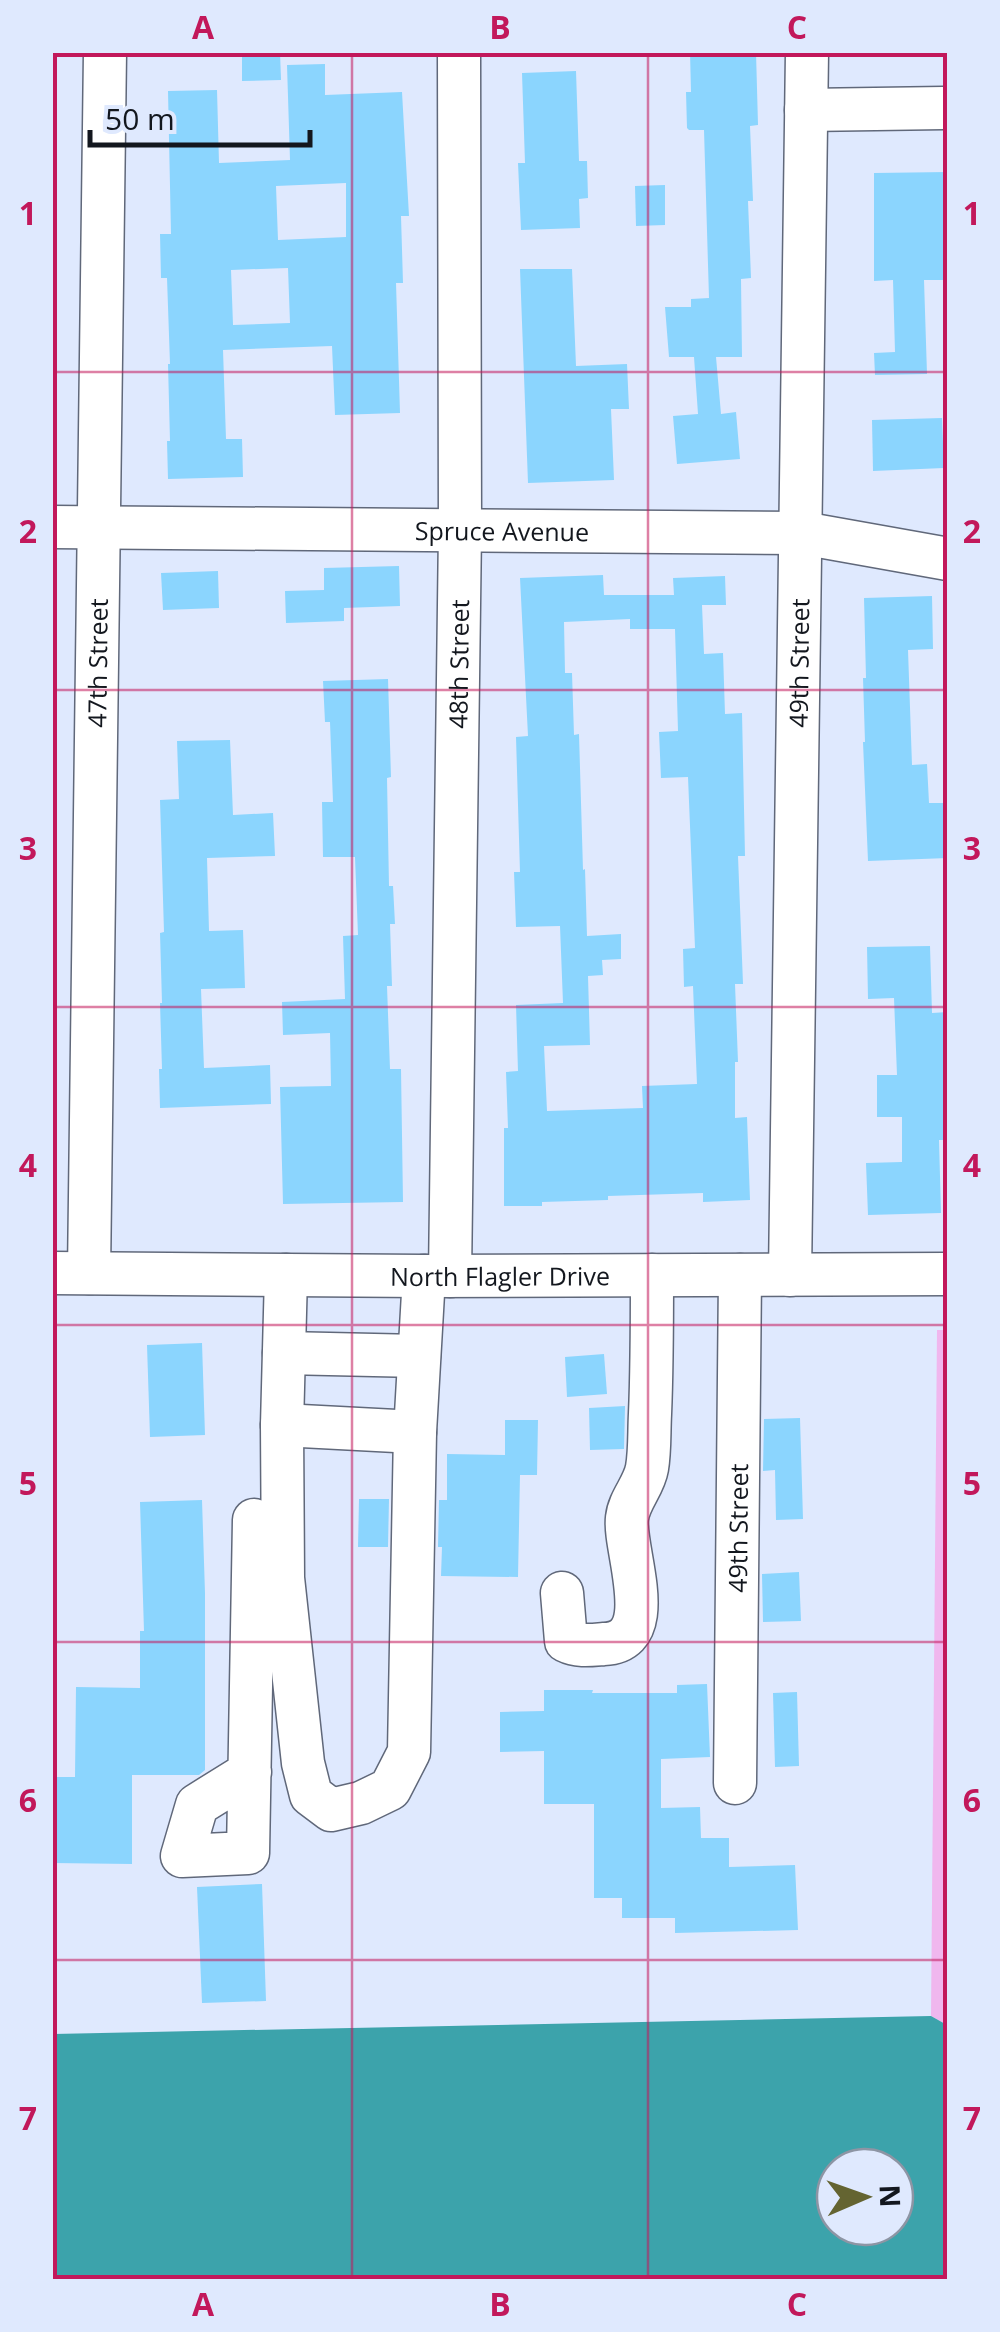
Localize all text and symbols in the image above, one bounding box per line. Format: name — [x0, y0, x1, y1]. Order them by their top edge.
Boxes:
text: A — [192, 5, 215, 48]
text: B — [489, 5, 511, 48]
text: C — [787, 5, 807, 48]
scale bar — [90, 85, 310, 147]
text: 50 m — [105, 98, 175, 139]
text: 1 — [19, 191, 37, 234]
text: 1 — [963, 191, 981, 234]
text: 2 — [19, 509, 37, 552]
text: 2 — [963, 509, 981, 552]
street label: Spruce Avenue — [415, 513, 589, 548]
street label: 47th Street — [79, 598, 115, 728]
street label: 49th Street — [781, 598, 816, 728]
street label: 48th Street — [440, 599, 476, 729]
text: 3 — [19, 826, 37, 869]
text: 3 — [963, 826, 981, 869]
text: 4 — [19, 1143, 37, 1186]
text: 4 — [963, 1143, 981, 1186]
street label: North Flagler Drive — [390, 1258, 610, 1293]
text: 5 — [19, 1461, 37, 1504]
text: 5 — [963, 1461, 981, 1504]
street label: 49th Street — [720, 1463, 755, 1593]
text: 6 — [19, 1778, 37, 1821]
text: 6 — [963, 1778, 981, 1821]
text: 7 — [19, 2096, 37, 2139]
text: 7 — [963, 2096, 981, 2139]
north arrow — [815, 2147, 915, 2247]
text: N — [872, 2184, 910, 2208]
text: A — [192, 2282, 215, 2325]
text: B — [489, 2282, 511, 2325]
text: C — [787, 2282, 807, 2325]

